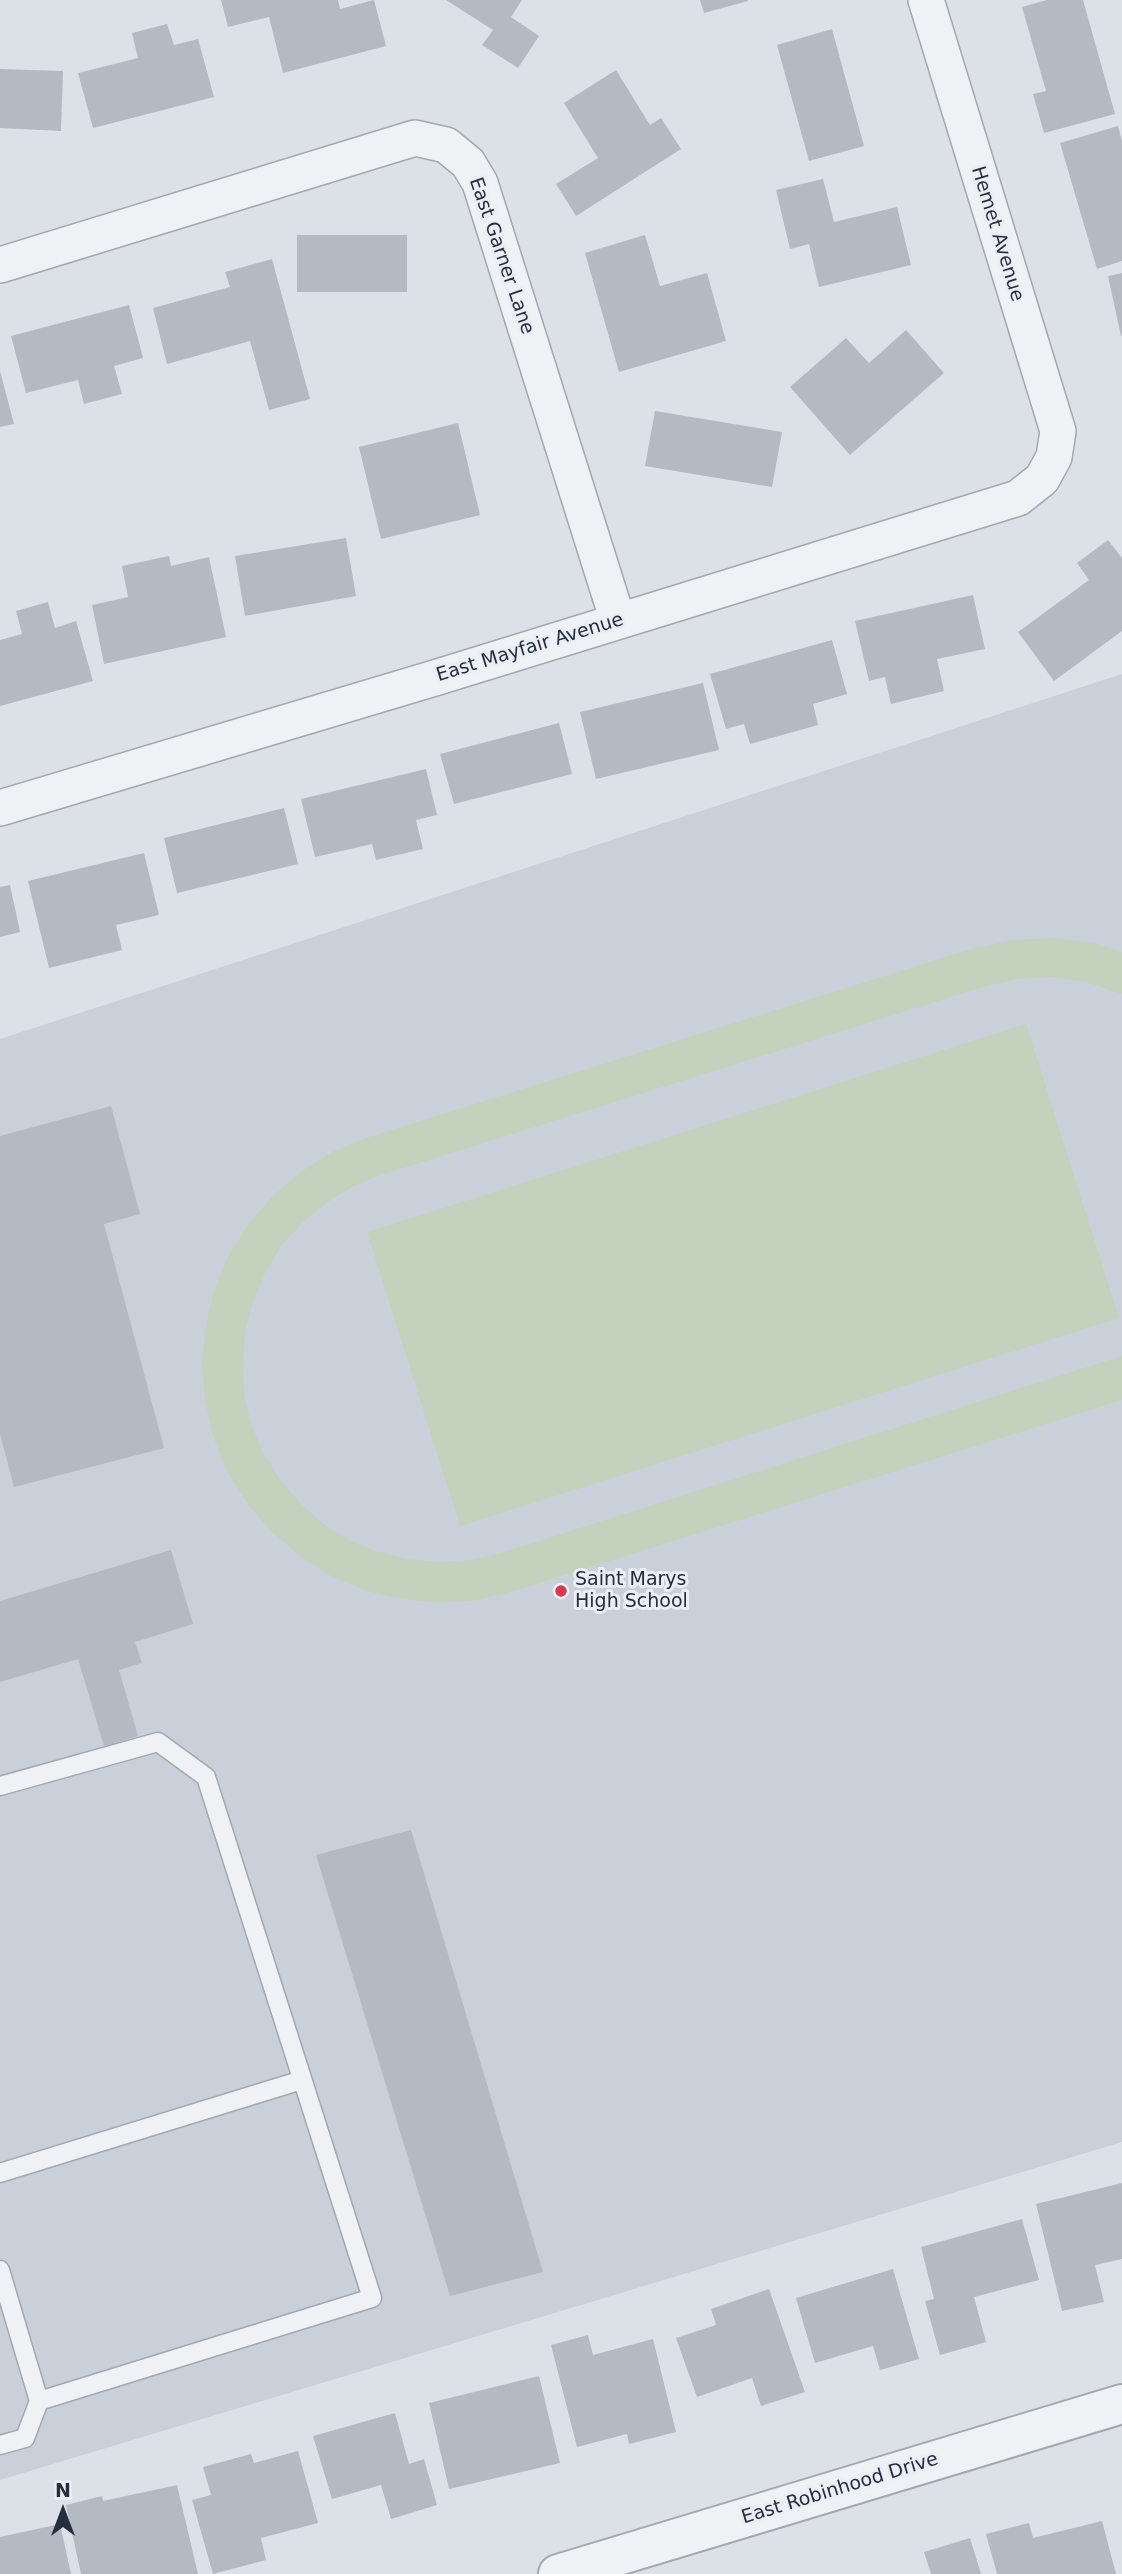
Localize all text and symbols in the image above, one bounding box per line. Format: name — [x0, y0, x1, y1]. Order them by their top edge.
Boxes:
street label: Hemet Avenue — [966, 164, 1028, 304]
street label: East Garner Lane — [463, 175, 539, 337]
street label: East Mayfair Avenue — [434, 609, 626, 687]
place label: Saint Marys High School — [575, 1569, 688, 1613]
marker: Saint Marys High School — [553, 1583, 569, 1599]
street label: East Robinhood Drive — [739, 2448, 941, 2530]
north arrow — [28, 2476, 98, 2546]
text: N — [55, 2479, 71, 2501]

